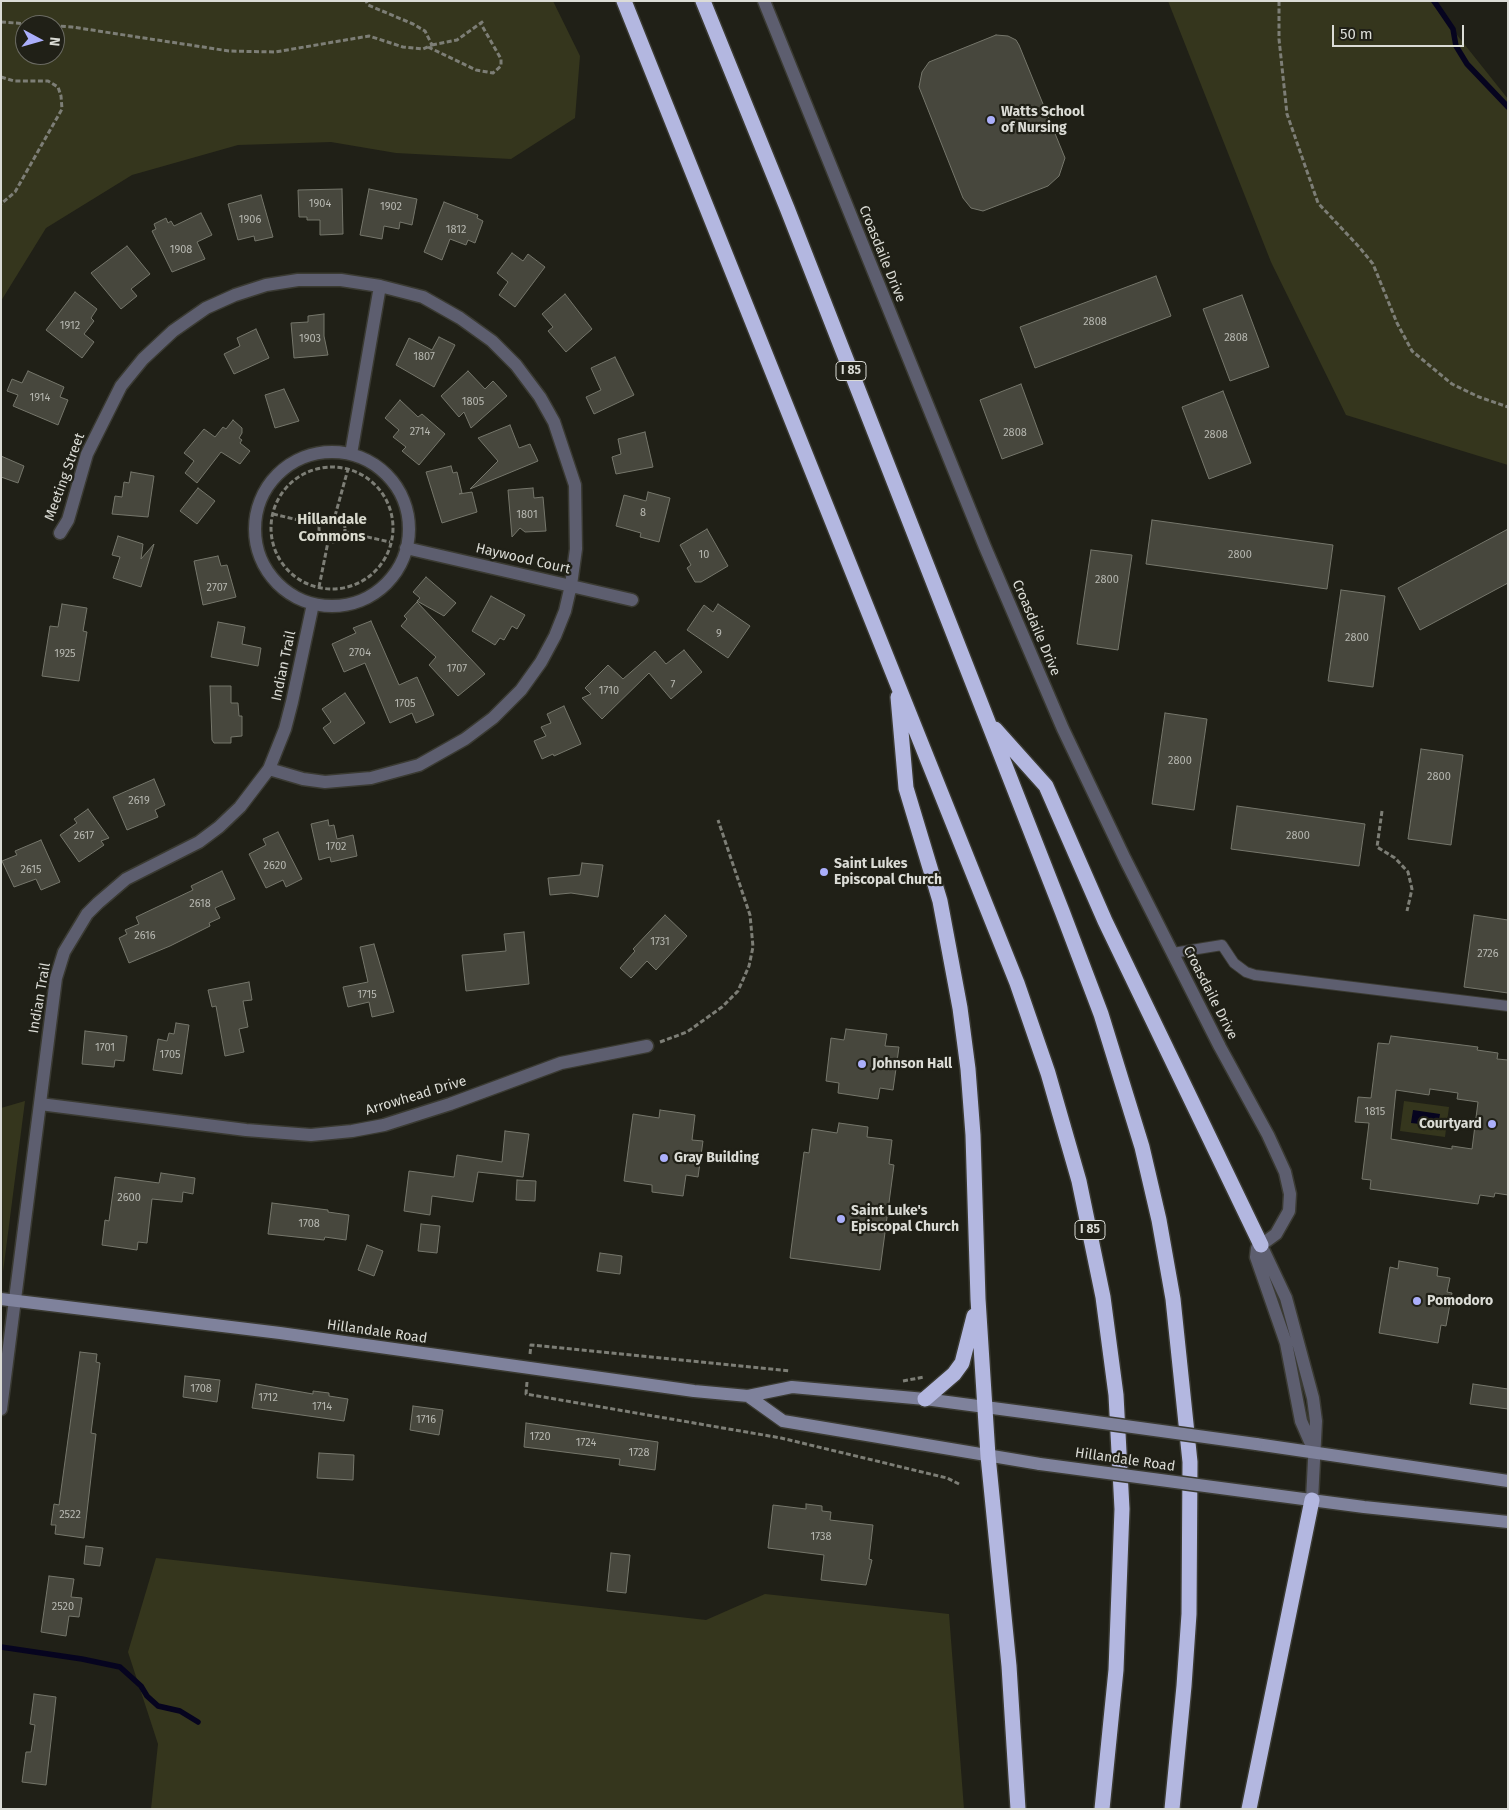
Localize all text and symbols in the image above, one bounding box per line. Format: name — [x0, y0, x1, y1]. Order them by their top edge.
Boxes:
north arrow — [15, 15, 65, 65]
scale bar — [1334, 15, 1466, 47]
text: 50 m — [1340, 25, 1373, 43]
text: N — [45, 36, 63, 47]
place label: Watts School of Nursing — [1001, 104, 1084, 136]
marker: Watts School of Nursing — [985, 114, 997, 126]
house number: 1904 — [309, 197, 331, 211]
house number: 1902 — [380, 200, 402, 214]
street label: Croasdaile Drive — [855, 203, 909, 305]
house number: 1906 — [239, 213, 261, 227]
house number: 1812 — [446, 223, 466, 237]
house number: 1908 — [170, 243, 192, 257]
house number: 2808 — [1083, 315, 1107, 329]
house number: 1912 — [60, 319, 80, 333]
house number: 2808 — [1224, 331, 1248, 345]
house number: 1903 — [299, 332, 321, 346]
house number: 1807 — [413, 350, 435, 364]
road number: I 85 — [836, 362, 866, 381]
house number: 1914 — [30, 391, 50, 405]
house number: 1805 — [462, 395, 484, 409]
house number: 2714 — [410, 425, 430, 439]
house number: 2808 — [1003, 426, 1027, 440]
house number: 2808 — [1204, 428, 1228, 442]
street label: Meeting Street — [41, 431, 89, 523]
house number: 8 — [640, 506, 646, 520]
house number: 1801 — [516, 508, 538, 522]
district label: Hillandale Commons — [297, 511, 367, 546]
street label: Haywood Court — [474, 540, 572, 578]
house number: 10 — [699, 548, 709, 562]
house number: 2800 — [1228, 548, 1252, 562]
house number: 2800 — [1095, 573, 1119, 587]
street label: Croasdaile Drive — [1008, 577, 1064, 679]
house number: 2707 — [207, 581, 227, 595]
house number: 9 — [716, 627, 722, 641]
street label: Indian Trail — [268, 629, 300, 703]
house number: 2800 — [1345, 631, 1369, 645]
house number: 2704 — [349, 646, 371, 660]
house number: 1925 — [54, 647, 76, 661]
house number: 1707 — [447, 662, 467, 676]
house number: 7 — [671, 678, 675, 692]
house number: 1710 — [599, 684, 619, 698]
house number: 1705 — [394, 697, 416, 711]
house number: 2800 — [1168, 754, 1192, 768]
house number: 2800 — [1427, 770, 1451, 784]
house number: 2619 — [128, 794, 150, 808]
house number: 2617 — [74, 829, 94, 843]
house number: 2800 — [1286, 829, 1310, 843]
house number: 1702 — [326, 840, 346, 854]
place label: Saint Lukes Episcopal Church — [834, 856, 942, 889]
house number: 2620 — [264, 859, 286, 873]
house number: 2615 — [20, 863, 42, 877]
marker: Saint Lukes Episcopal Church — [818, 866, 830, 878]
house number: 2618 — [189, 897, 211, 911]
house number: 2616 — [134, 929, 156, 943]
house number: 1731 — [650, 935, 670, 949]
street label: Croasdaile Drive — [1179, 943, 1241, 1043]
house number: 2726 — [1477, 947, 1499, 961]
street label: Indian Trail — [26, 961, 54, 1035]
house number: 1715 — [357, 988, 377, 1002]
house number: 1701 — [95, 1041, 115, 1055]
house number: 1705 — [159, 1048, 181, 1062]
place label: Johnson Hall — [872, 1056, 952, 1072]
marker: Johnson Hall — [856, 1058, 868, 1070]
street label: Arrowhead Drive — [363, 1073, 469, 1119]
house number: 1815 — [1365, 1105, 1385, 1119]
place label: Courtyard — [1419, 1116, 1482, 1132]
marker: Courtyard — [1486, 1118, 1498, 1130]
place label: Gray Building — [674, 1150, 759, 1166]
marker: Gray Building — [658, 1152, 670, 1164]
house number: 2600 — [117, 1191, 141, 1205]
place label: Saint Luke's Episcopal Church — [851, 1203, 959, 1236]
marker: Saint Luke's Episcopal Church — [835, 1213, 847, 1225]
house number: 1708 — [298, 1217, 320, 1231]
road number: I 85 — [1075, 1220, 1105, 1240]
place label: Pomodoro — [1427, 1293, 1493, 1309]
marker: Pomodoro — [1411, 1295, 1423, 1307]
street label: Hillandale Road — [326, 1317, 428, 1347]
house number: 1708 — [190, 1382, 212, 1396]
house number: 1712 — [258, 1391, 278, 1405]
house number: 1714 — [312, 1400, 332, 1414]
house number: 1716 — [416, 1413, 436, 1427]
house number: 1720 — [529, 1430, 551, 1444]
house number: 1724 — [576, 1436, 596, 1450]
street label: Hillandale Road — [1074, 1445, 1176, 1475]
house number: 1728 — [629, 1446, 649, 1460]
house number: 2522 — [59, 1508, 81, 1522]
house number: 1738 — [810, 1530, 832, 1544]
house number: 2520 — [52, 1600, 74, 1614]

